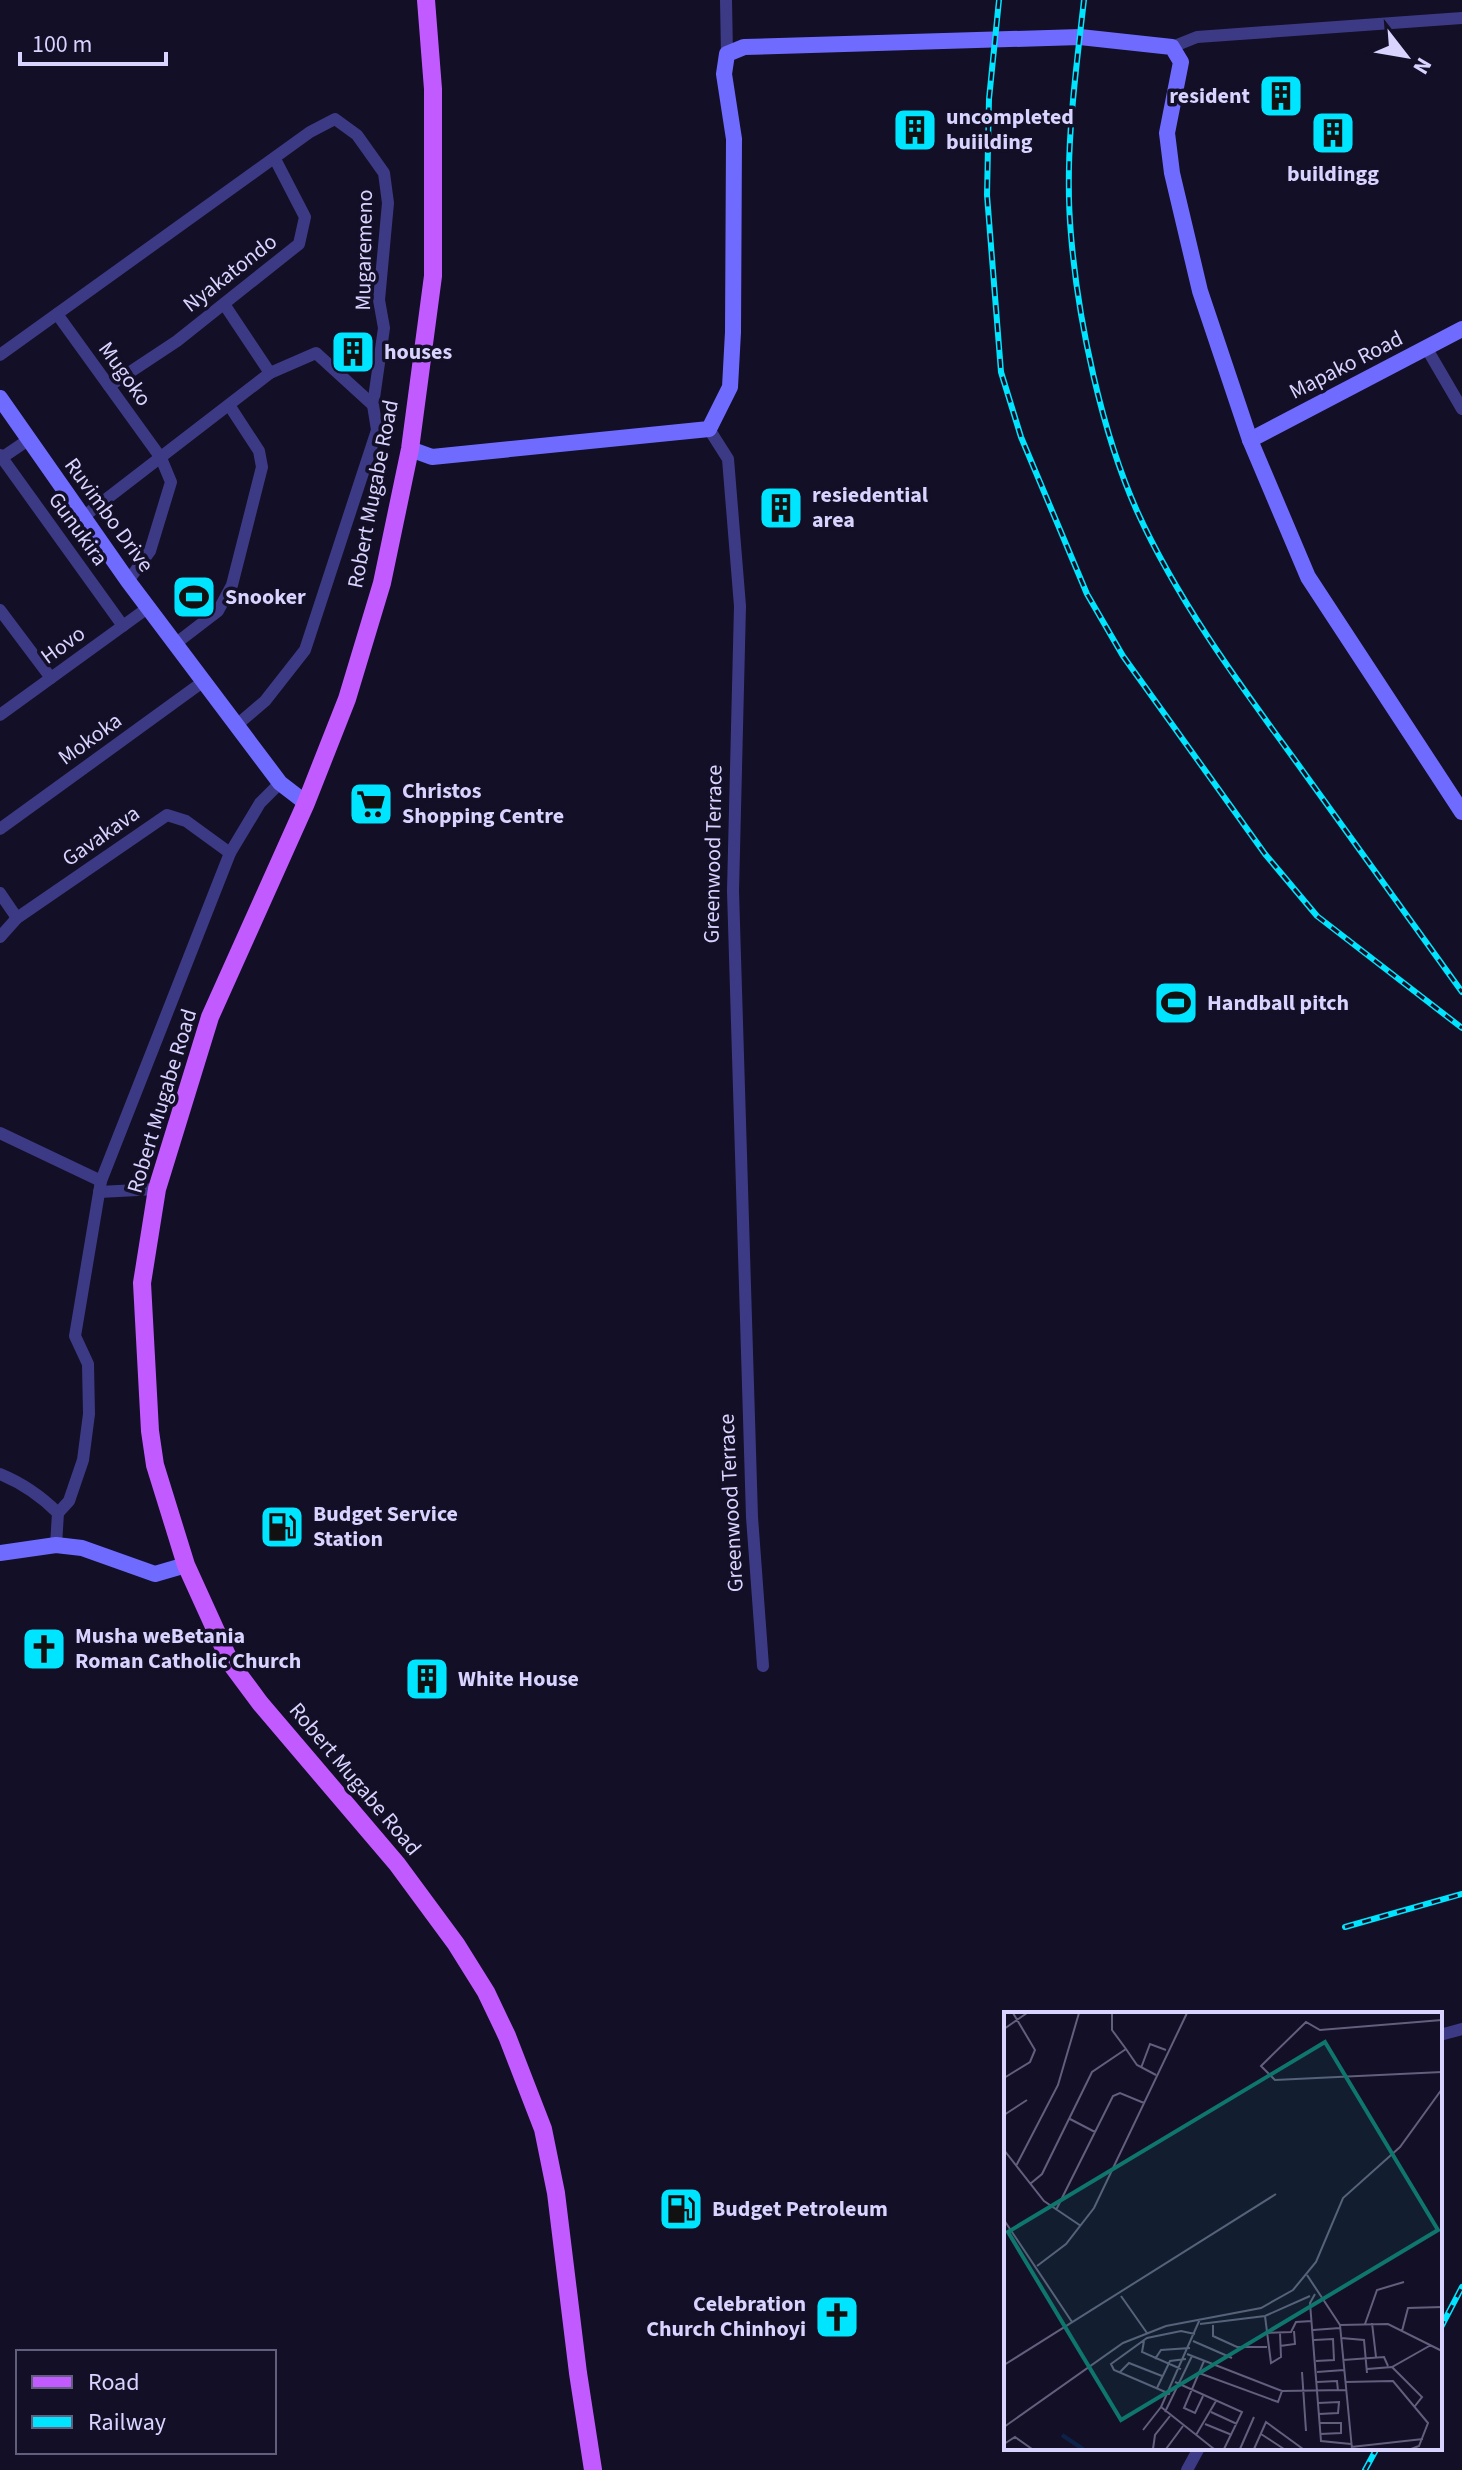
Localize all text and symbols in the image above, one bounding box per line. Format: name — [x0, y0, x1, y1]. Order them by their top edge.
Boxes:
scale bar — [20, 16, 166, 66]
north arrow — [1366, 16, 1446, 96]
text: 100 m — [32, 27, 92, 62]
text: N — [1405, 51, 1440, 80]
building icon: resident — [1257, 72, 1305, 120]
place label: resident — [1169, 80, 1251, 112]
place label: uncompleted buiilding — [946, 101, 1074, 158]
building icon: uncompleted buiilding — [891, 106, 939, 154]
building icon: buildingg — [1309, 109, 1357, 157]
place label: buildingg — [1287, 158, 1379, 190]
street label: Mugaremeno — [347, 189, 381, 311]
street label: Nyakatondo — [176, 226, 284, 320]
street label: Mapako Road — [1283, 323, 1409, 407]
building icon: houses — [329, 328, 377, 376]
street label: Mugoko — [91, 335, 159, 413]
place label: houses — [384, 336, 452, 368]
street label: Robert Mugabe Road — [339, 397, 407, 591]
street label: Ruvimbo Drive — [56, 451, 162, 579]
place label: resiedential area — [812, 479, 929, 536]
building icon: resiedential area — [757, 484, 805, 532]
street label: Gunukira — [40, 486, 116, 572]
sports icon: Snooker — [170, 573, 218, 621]
place label: Snooker — [225, 581, 306, 613]
street label: Hovo — [34, 618, 92, 672]
street label: Mokoka — [51, 705, 129, 773]
street label: Greenwood Terrace — [695, 764, 731, 944]
place label: Christos Shopping Centre — [402, 775, 564, 832]
supermarket icon: Christos Shopping Centre — [347, 780, 395, 828]
street label: Gavakava — [56, 798, 146, 874]
sports icon: Handball pitch — [1152, 979, 1200, 1027]
place label: Handball pitch — [1207, 987, 1349, 1019]
street label: Robert Mugabe Road — [119, 1005, 205, 1197]
street label: Greenwood Terrace — [710, 1413, 752, 1593]
place label: Budget Service Station — [313, 1498, 458, 1555]
fuel station icon: Budget Service Station — [258, 1503, 306, 1551]
place label: Musha weBetania Roman Catholic Church — [75, 1620, 301, 1677]
church icon: Musha weBetania Roman Catholic Church — [20, 1625, 68, 1673]
building icon: White House — [403, 1655, 451, 1703]
place label: White House — [458, 1663, 579, 1695]
street label: Robert Mugabe Road — [281, 1695, 429, 1863]
inset map — [1004, 2012, 1442, 2450]
fuel station icon: Budget Petroleum — [657, 2185, 705, 2233]
place label: Budget Petroleum — [712, 2193, 888, 2225]
place label: Celebration Church Chinhoyi — [646, 2288, 806, 2345]
church icon: Celebration Church Chinhoyi — [813, 2293, 861, 2341]
legend — [16, 2350, 276, 2454]
text: Road — [88, 2365, 140, 2400]
text: Railway — [88, 2405, 166, 2440]

